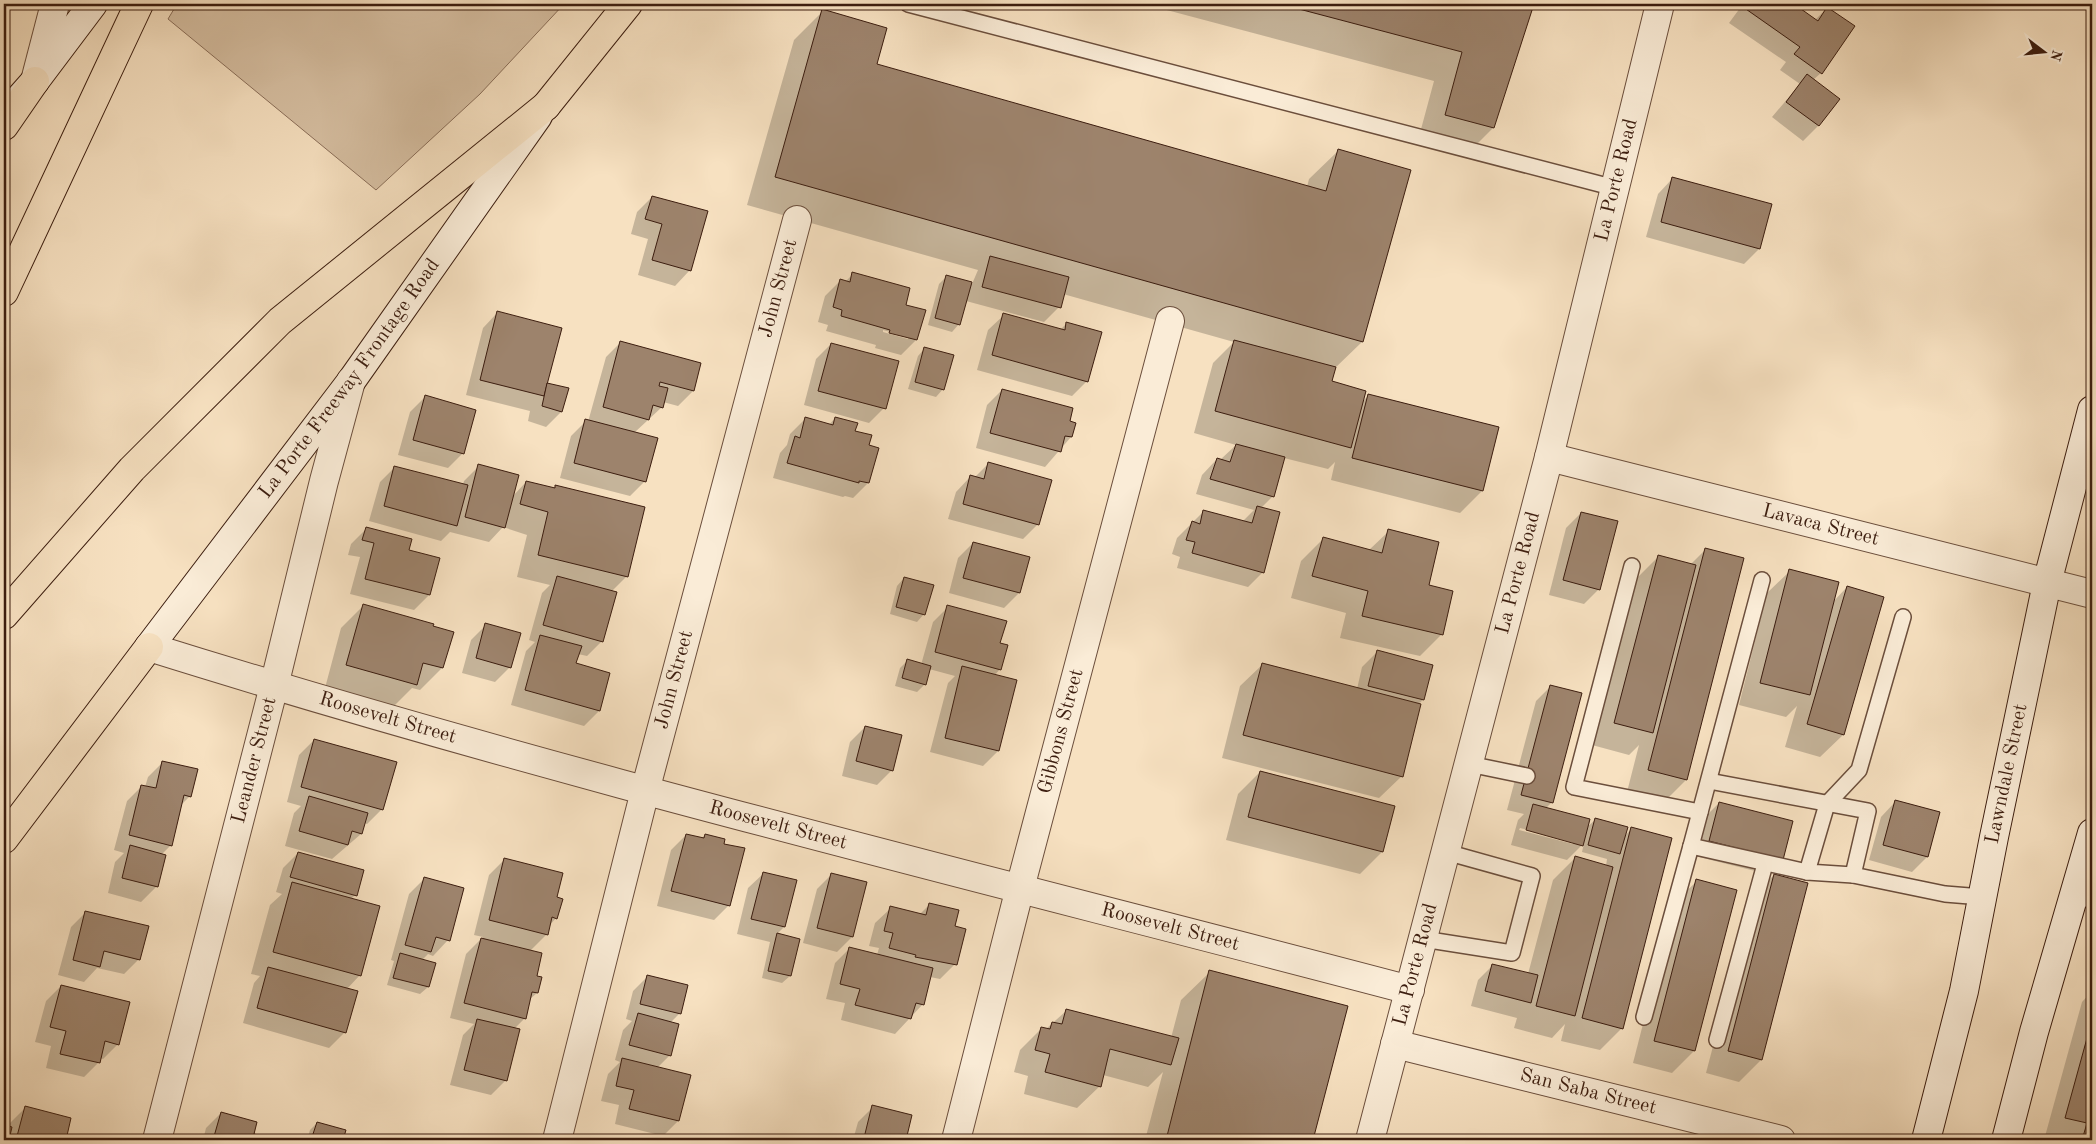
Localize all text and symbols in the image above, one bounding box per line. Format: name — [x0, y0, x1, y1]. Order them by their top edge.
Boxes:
north arrow — [2018, 28, 2068, 78]
text: N — [2047, 48, 2064, 63]
street label: La Porte Road — [1592, 117, 1642, 244]
street label: John Street — [756, 237, 801, 340]
street label: La Porte Freeway Frontage Road — [255, 255, 444, 503]
street label: Lavaca Street — [1760, 501, 1881, 550]
street label: La Porte Road — [1493, 510, 1544, 637]
street label: John Street — [652, 628, 697, 731]
street label: Gibbons Street — [1035, 667, 1088, 796]
street label: Roosevelt Street — [317, 689, 458, 748]
street label: Leander Street — [229, 695, 281, 826]
street label: Lawndale Street — [1983, 702, 2032, 846]
street label: Roosevelt Street — [707, 798, 849, 854]
street label: Roosevelt Street — [1099, 900, 1241, 955]
street label: La Porte Road — [1390, 901, 1442, 1028]
street label: San Saba Street — [1518, 1065, 1658, 1119]

